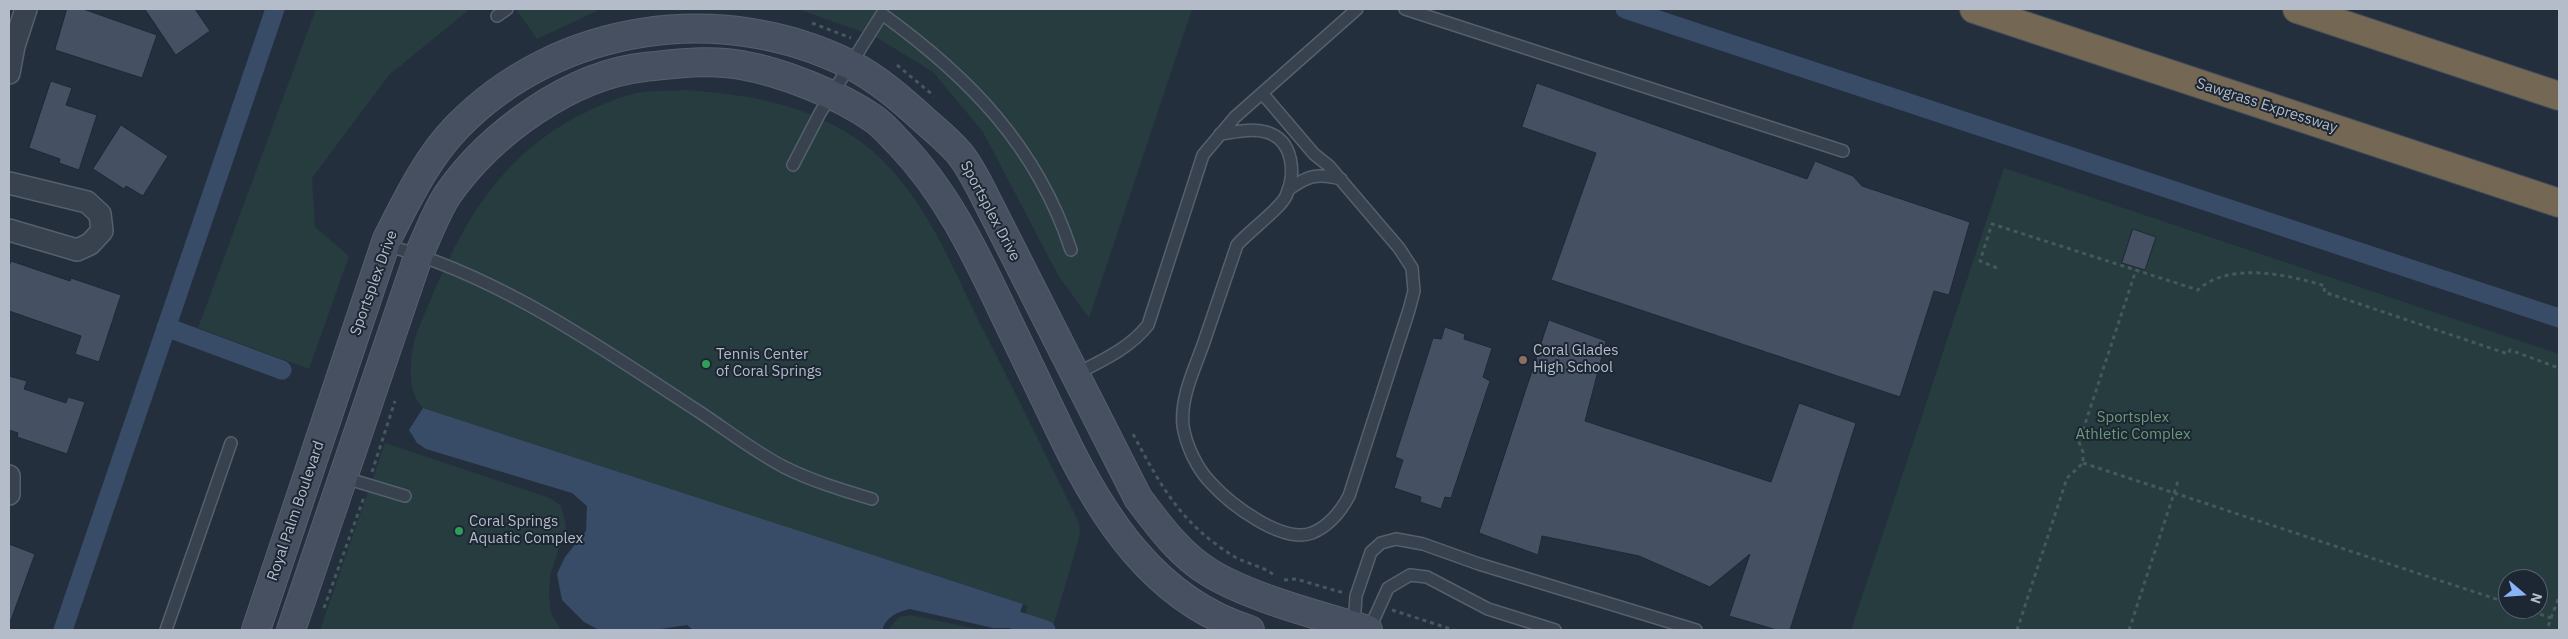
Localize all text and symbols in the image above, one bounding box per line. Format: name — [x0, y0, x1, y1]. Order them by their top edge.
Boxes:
street label: Sawgrass Expressway — [2194, 75, 2340, 137]
street label: Sportsplex Drive — [956, 158, 1024, 264]
street label: Sportsplex Drive — [347, 228, 401, 338]
place label: Coral Glades High School — [1533, 342, 1619, 377]
place label: Tennis Center of Coral Springs — [716, 346, 822, 381]
marker: Coral Glades High School — [1517, 354, 1529, 366]
marker: Tennis Center of Coral Springs — [700, 358, 712, 370]
park label: Sportsplex Athletic Complex — [2075, 409, 2191, 444]
street label: Royal Palm Boulevard — [264, 439, 328, 583]
place label: Coral Springs Aquatic Complex — [469, 513, 583, 548]
marker: Coral Springs Aquatic Complex — [453, 525, 465, 537]
north arrow — [2498, 569, 2548, 619]
text: N — [2526, 591, 2546, 606]

